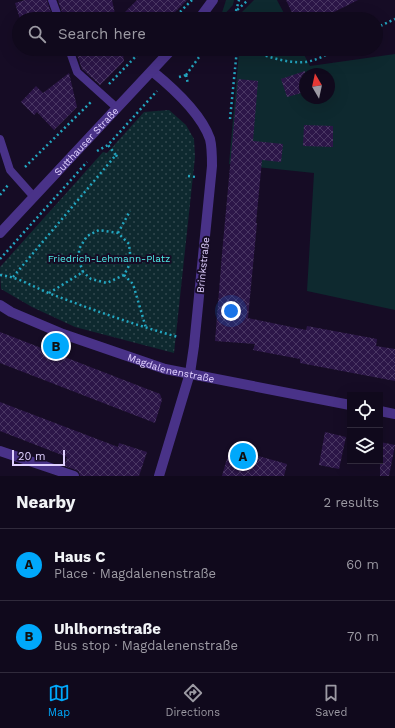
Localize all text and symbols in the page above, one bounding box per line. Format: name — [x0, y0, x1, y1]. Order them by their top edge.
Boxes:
search box — [12, 12, 383, 56]
icon: search — [26, 23, 48, 45]
text: Search here — [58, 25, 146, 43]
north arrow — [299, 68, 335, 104]
street label: Sutthauser Straße — [52, 105, 121, 177]
street label: Brinkstraße — [195, 236, 211, 293]
park label: Friedrich-Lehmann-Platz — [48, 253, 170, 264]
your location — [221, 301, 241, 321]
pin: B — [43, 331, 69, 361]
street label: Magdalenenstraße — [126, 351, 216, 384]
map controls — [347, 392, 383, 464]
button: locate — [347, 392, 383, 428]
button: layers — [347, 428, 383, 464]
pin: A — [230, 441, 256, 471]
scale bar — [12, 448, 65, 467]
text: 20 m — [18, 450, 46, 463]
text: Nearby — [16, 492, 75, 512]
text: 2 results — [324, 495, 379, 510]
text: Haus C — [54, 548, 106, 566]
text: A — [25, 557, 33, 572]
text: 60 m — [346, 557, 379, 572]
text: Place · Magdalenenstraße — [54, 566, 216, 581]
text: Uhlhornstraße — [54, 620, 161, 638]
text: B — [25, 629, 33, 644]
text: 70 m — [347, 629, 379, 644]
text: Bus stop · Magdalenenstraße — [54, 638, 238, 653]
tab: Map — [48, 682, 70, 719]
tab: Directions — [166, 682, 220, 719]
tab: Saved — [315, 682, 347, 719]

